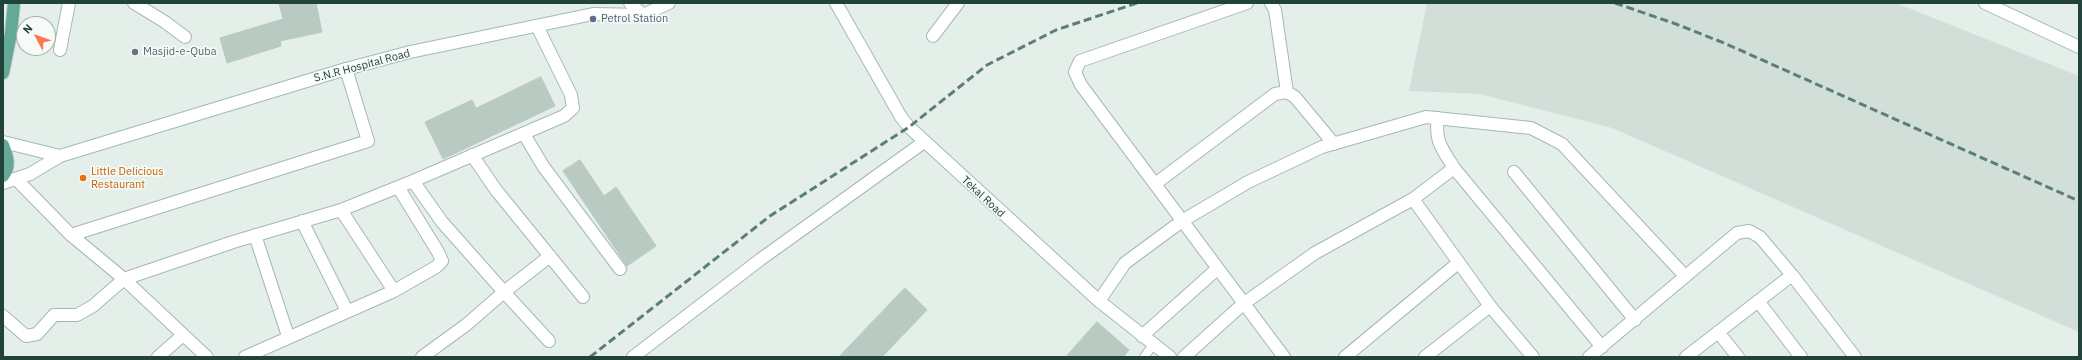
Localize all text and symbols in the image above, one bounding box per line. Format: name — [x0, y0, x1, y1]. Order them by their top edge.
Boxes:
place label: Petrol Station — [601, 12, 668, 26]
marker: Petrol Station — [588, 14, 598, 24]
north arrow — [16, 16, 56, 56]
text: N — [20, 21, 36, 36]
place label: Masjid-e-Quba — [143, 45, 217, 59]
marker: Masjid-e-Quba — [130, 47, 140, 57]
street label: S.N.R Hospital Road — [313, 47, 411, 85]
place label: Little Delicious Restaurant — [91, 165, 164, 191]
marker: Little Delicious Restaurant — [78, 173, 88, 183]
street label: Tekal Road — [959, 174, 1007, 220]

